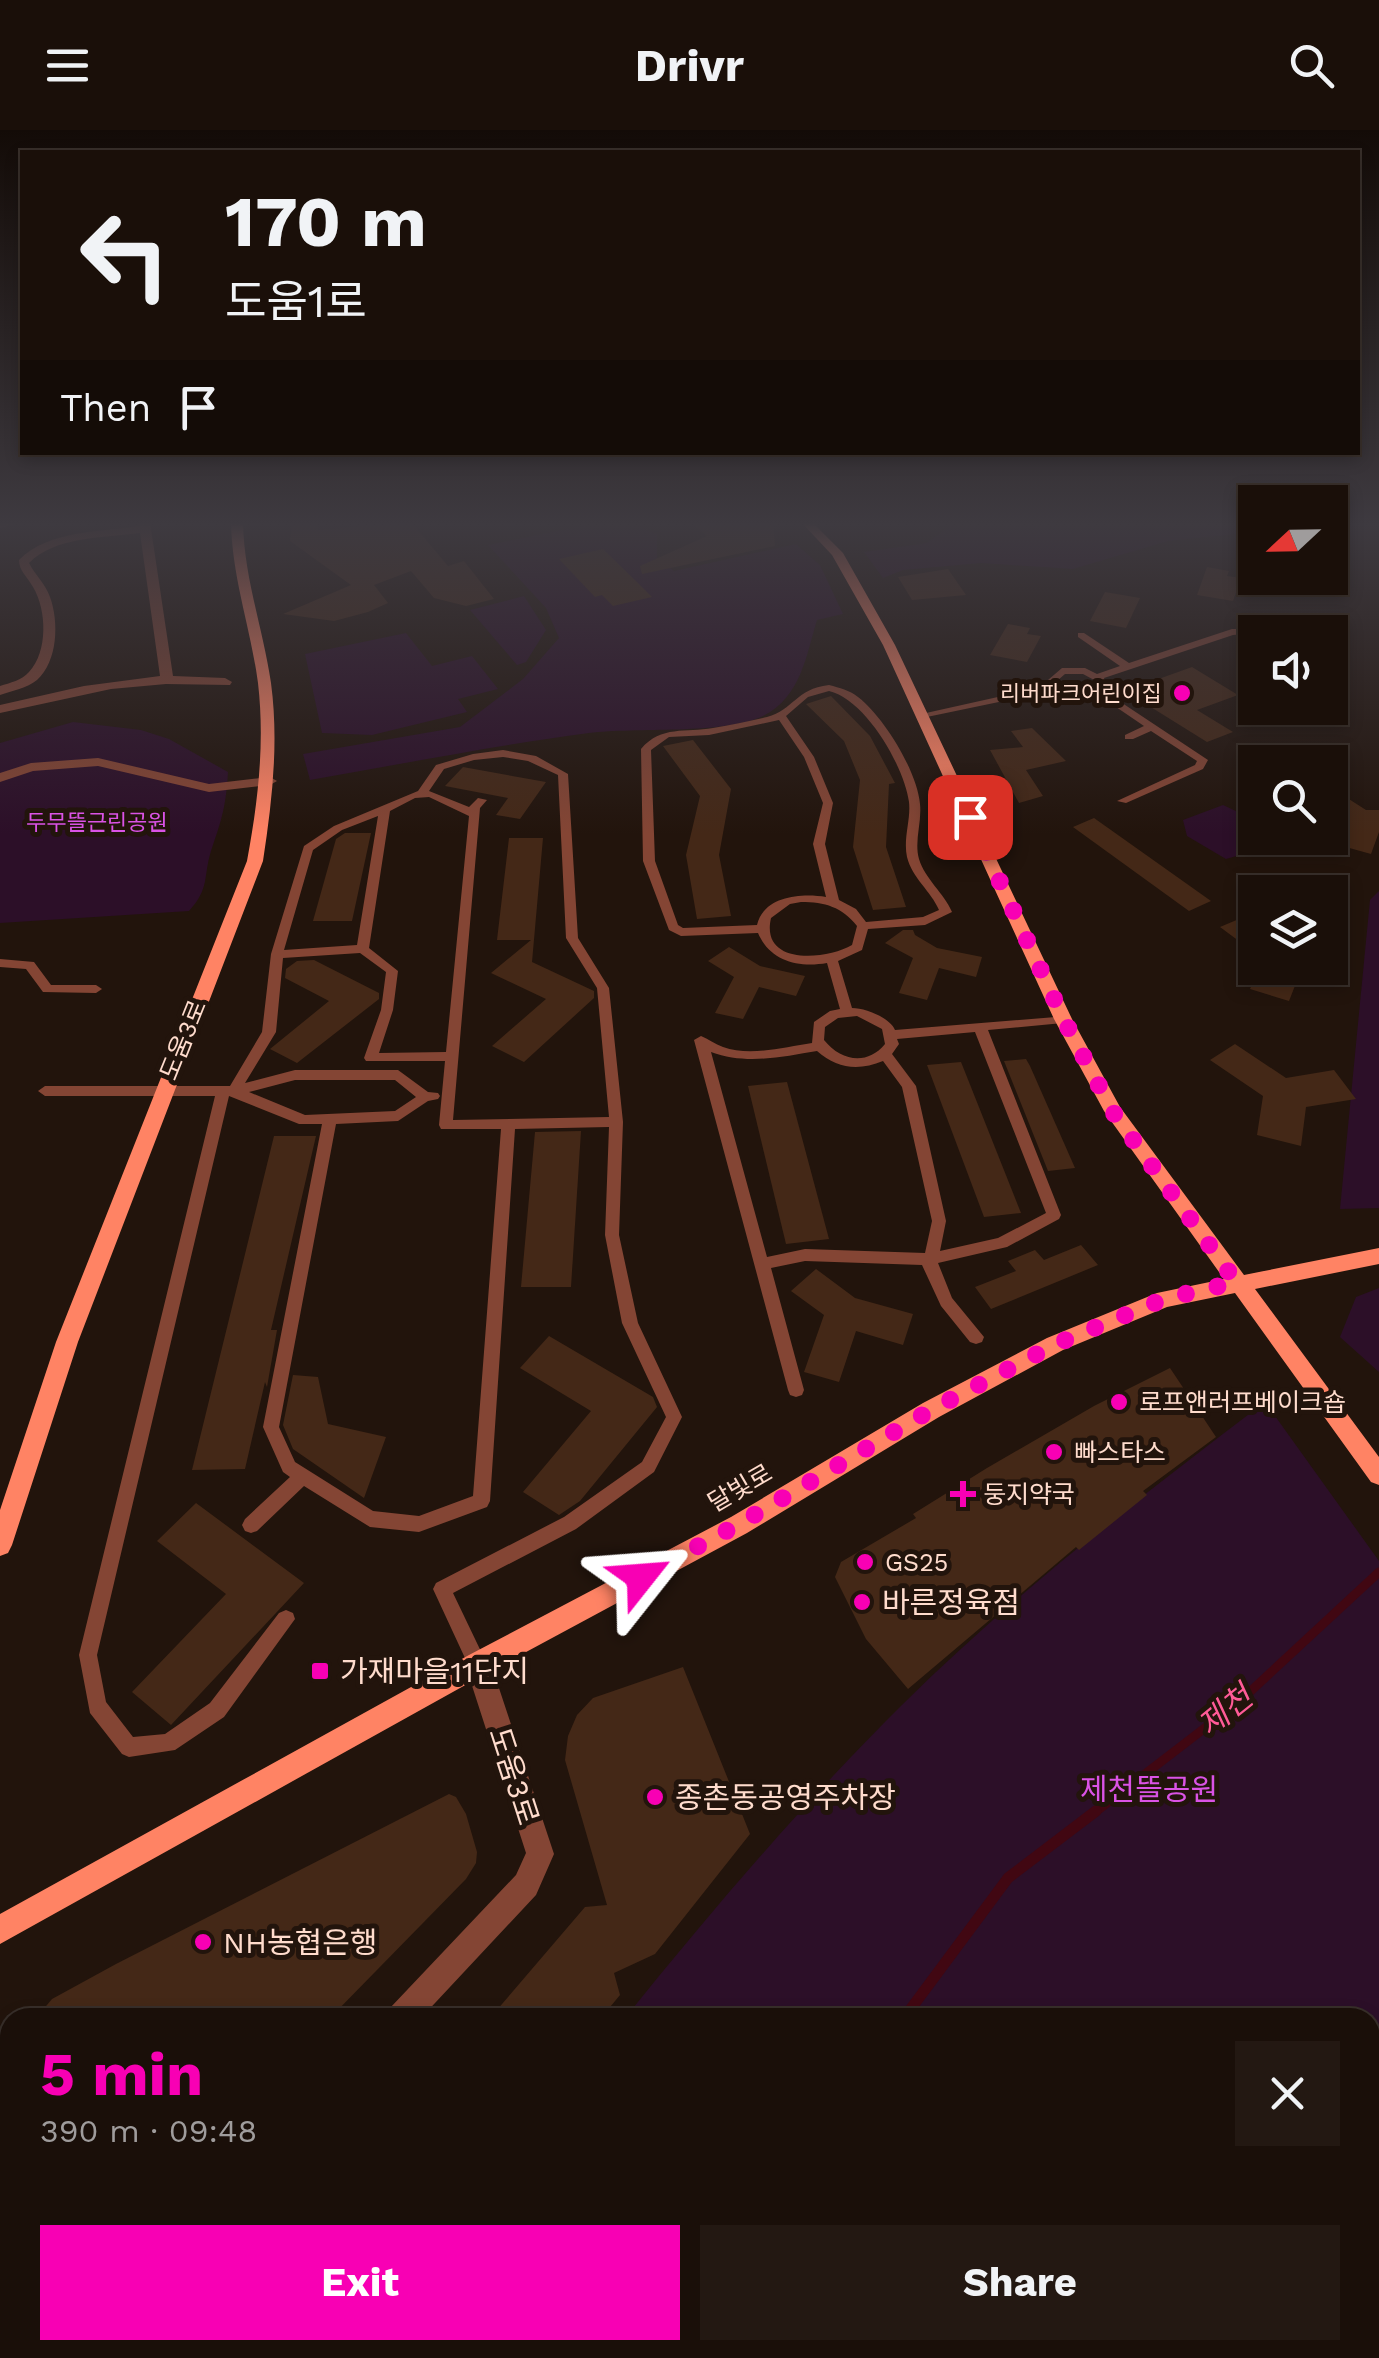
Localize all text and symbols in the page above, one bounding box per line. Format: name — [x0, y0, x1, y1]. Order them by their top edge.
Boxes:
icon: menu — [40, 38, 95, 93]
icon: search — [1284, 38, 1339, 93]
text: Drivr — [635, 39, 744, 92]
text: 170 m — [225, 181, 427, 263]
icon: left — [60, 190, 190, 320]
text: 도움1로 — [225, 275, 367, 328]
icon: arrive — [171, 380, 226, 435]
text: Then — [60, 386, 151, 430]
north arrow — [1238, 485, 1348, 595]
map controls — [1238, 485, 1348, 985]
button: sound — [1238, 615, 1348, 725]
place label: 리버파크어린이집 — [1000, 681, 1162, 706]
marker: 리버파크어린이집 — [1171, 682, 1193, 704]
button: search — [1238, 745, 1348, 855]
pin — [928, 775, 1013, 860]
icon: arrive — [943, 790, 998, 845]
park label: 두무뜰근린공원 — [26, 810, 168, 835]
button: layers — [1238, 875, 1348, 985]
street label: 도움3로 — [154, 996, 212, 1084]
place label: 로프앤러프베이크숍 — [1139, 1388, 1346, 1417]
marker: 로프앤러프베이크숍 — [1108, 1391, 1130, 1413]
place label: 빠스타스 — [1074, 1438, 1166, 1467]
marker: 빠스타스 — [1043, 1441, 1065, 1463]
street label: 달빛로 — [703, 1458, 777, 1518]
place label: 둥지약국 — [983, 1480, 1075, 1509]
marker: 둥지약국 — [952, 1483, 974, 1505]
position arrow — [589, 1525, 693, 1629]
place label: GS25 — [885, 1548, 948, 1577]
marker: GS25 — [854, 1551, 876, 1573]
place label: 바른정육점 — [882, 1585, 1020, 1620]
marker: 바른정육점 — [851, 1591, 873, 1613]
place label: 가재마을11단지 — [340, 1654, 529, 1689]
marker: 가재마을11단지 — [309, 1660, 331, 1682]
water label: 제천 — [1190, 1675, 1263, 1744]
street label: 도움3로 — [482, 1723, 546, 1829]
park label: 제천뜰공원 — [1080, 1772, 1218, 1807]
place label: 종촌동공영주차장 — [675, 1780, 896, 1815]
marker: 종촌동공영주차장 — [644, 1786, 666, 1808]
place label: NH농협은행 — [223, 1925, 377, 1960]
marker: NH농협은행 — [192, 1931, 214, 1953]
text: 5 min — [40, 2039, 203, 2110]
button: close — [1235, 2041, 1340, 2146]
text: 390 m · 09:48 — [40, 2112, 257, 2150]
button: Exit — [40, 2225, 680, 2340]
button: Share — [700, 2225, 1340, 2340]

